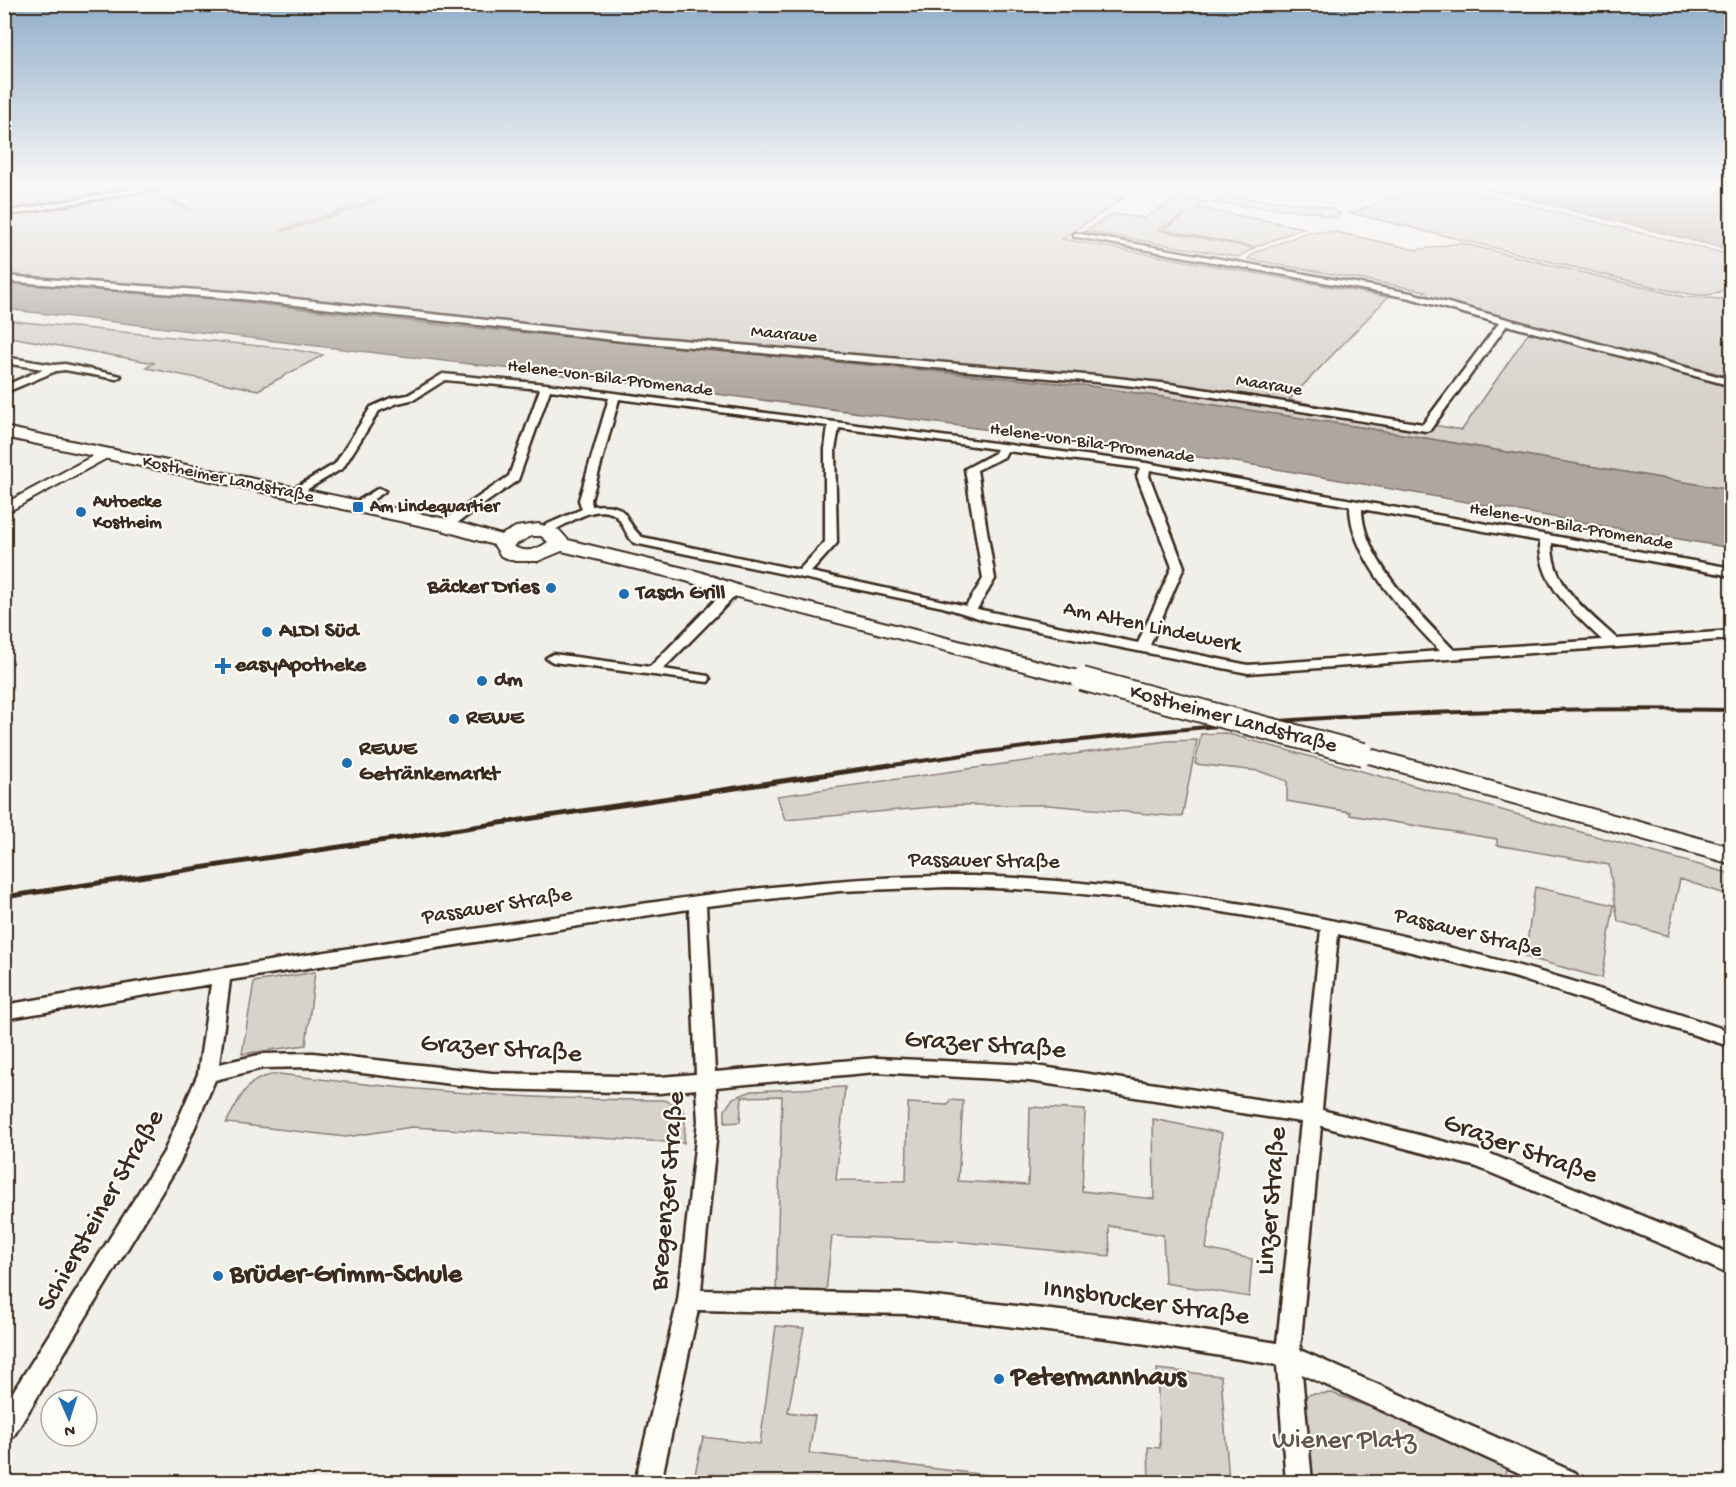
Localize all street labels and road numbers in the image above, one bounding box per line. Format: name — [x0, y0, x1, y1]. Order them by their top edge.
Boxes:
street label: Maaraue — [750, 322, 819, 348]
street label: Helene-von-Bila-Promenade — [506, 356, 715, 402]
street label: Maaraue — [1234, 370, 1304, 402]
street label: Helene-von-Bila-Promenade — [988, 419, 1196, 469]
street label: Kostheimer Landstraße — [140, 452, 316, 509]
street label: Helene-von-Bila-Promenade — [1467, 499, 1675, 555]
street label: Am Alten Lindewerk — [1061, 596, 1245, 660]
street label: Kostheimer Landstraße — [1126, 680, 1340, 760]
street label: Passauer Straße — [907, 848, 1061, 876]
street label: Passauer Straße — [419, 882, 574, 932]
street label: Passauer Straße — [1390, 903, 1545, 965]
street label: Grazer Straße — [903, 1024, 1068, 1068]
street label: Grazer Straße — [419, 1028, 584, 1072]
street label: Bregenzer Straße — [644, 1089, 694, 1293]
street label: Schiersteiner Straße — [31, 1104, 173, 1317]
street label: Grazer Straße — [1438, 1107, 1602, 1193]
street label: Linzer Straße — [1251, 1124, 1296, 1277]
street label: Innsbrucker Straße — [1041, 1274, 1252, 1334]

